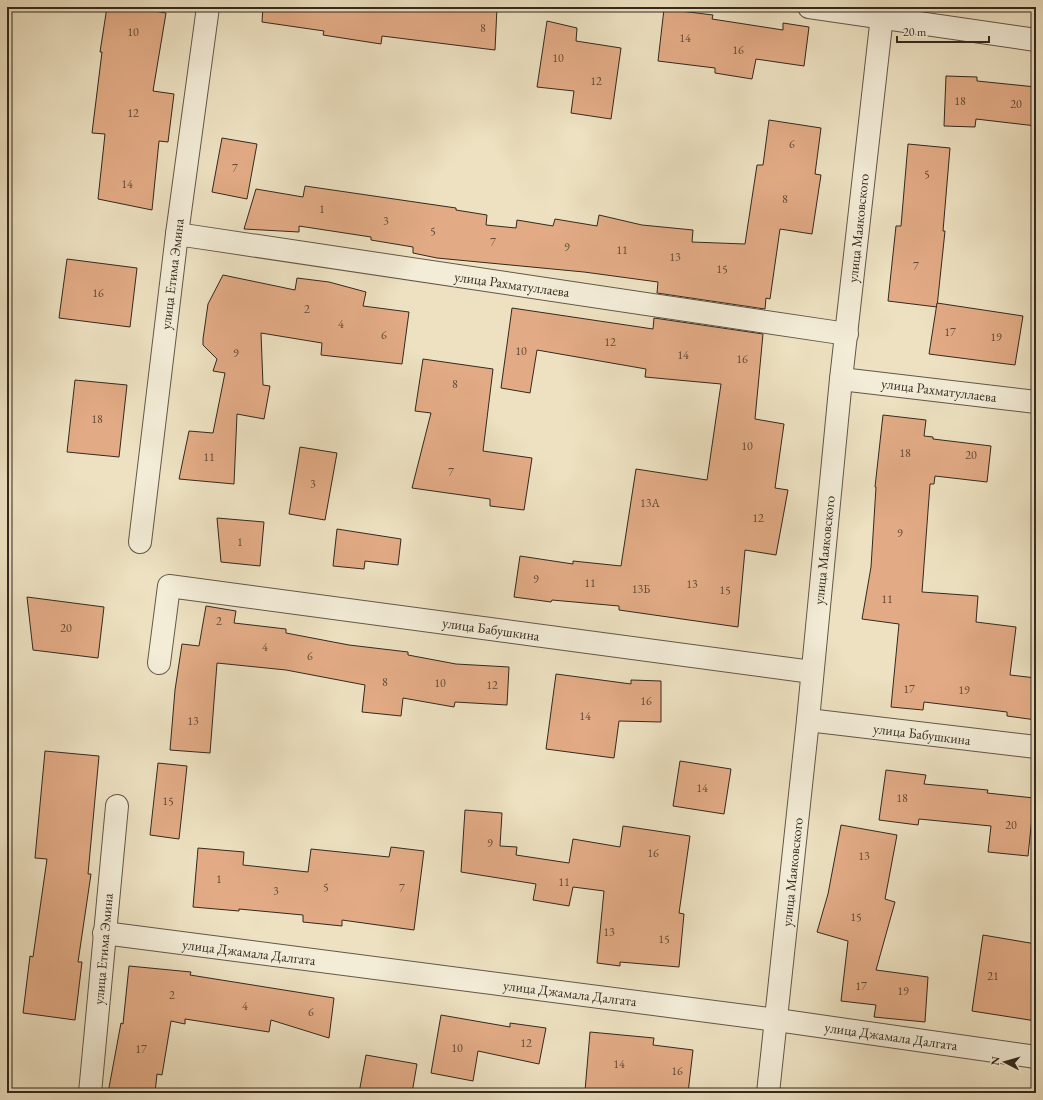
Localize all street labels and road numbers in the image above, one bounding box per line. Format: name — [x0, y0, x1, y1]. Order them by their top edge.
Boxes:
street label: улица Маяковского — [843, 172, 873, 283]
street label: улица Етима Эмина — [156, 217, 188, 331]
street label: улица Рахматуллаева — [453, 267, 571, 301]
street label: улица Рахматуллаева — [880, 374, 998, 406]
street label: улица Маяковского — [809, 494, 839, 605]
street label: улица Бабушкина — [441, 613, 541, 645]
street label: улица Бабушкина — [872, 719, 972, 749]
street label: улица Маяковского — [777, 816, 807, 927]
street label: улица Етима Эмина — [89, 892, 117, 1005]
street label: улица Джамала Далгата — [181, 935, 317, 969]
street label: улица Джамала Далгата — [502, 976, 638, 1010]
street label: улица Джамала Далгата — [823, 1018, 959, 1054]

